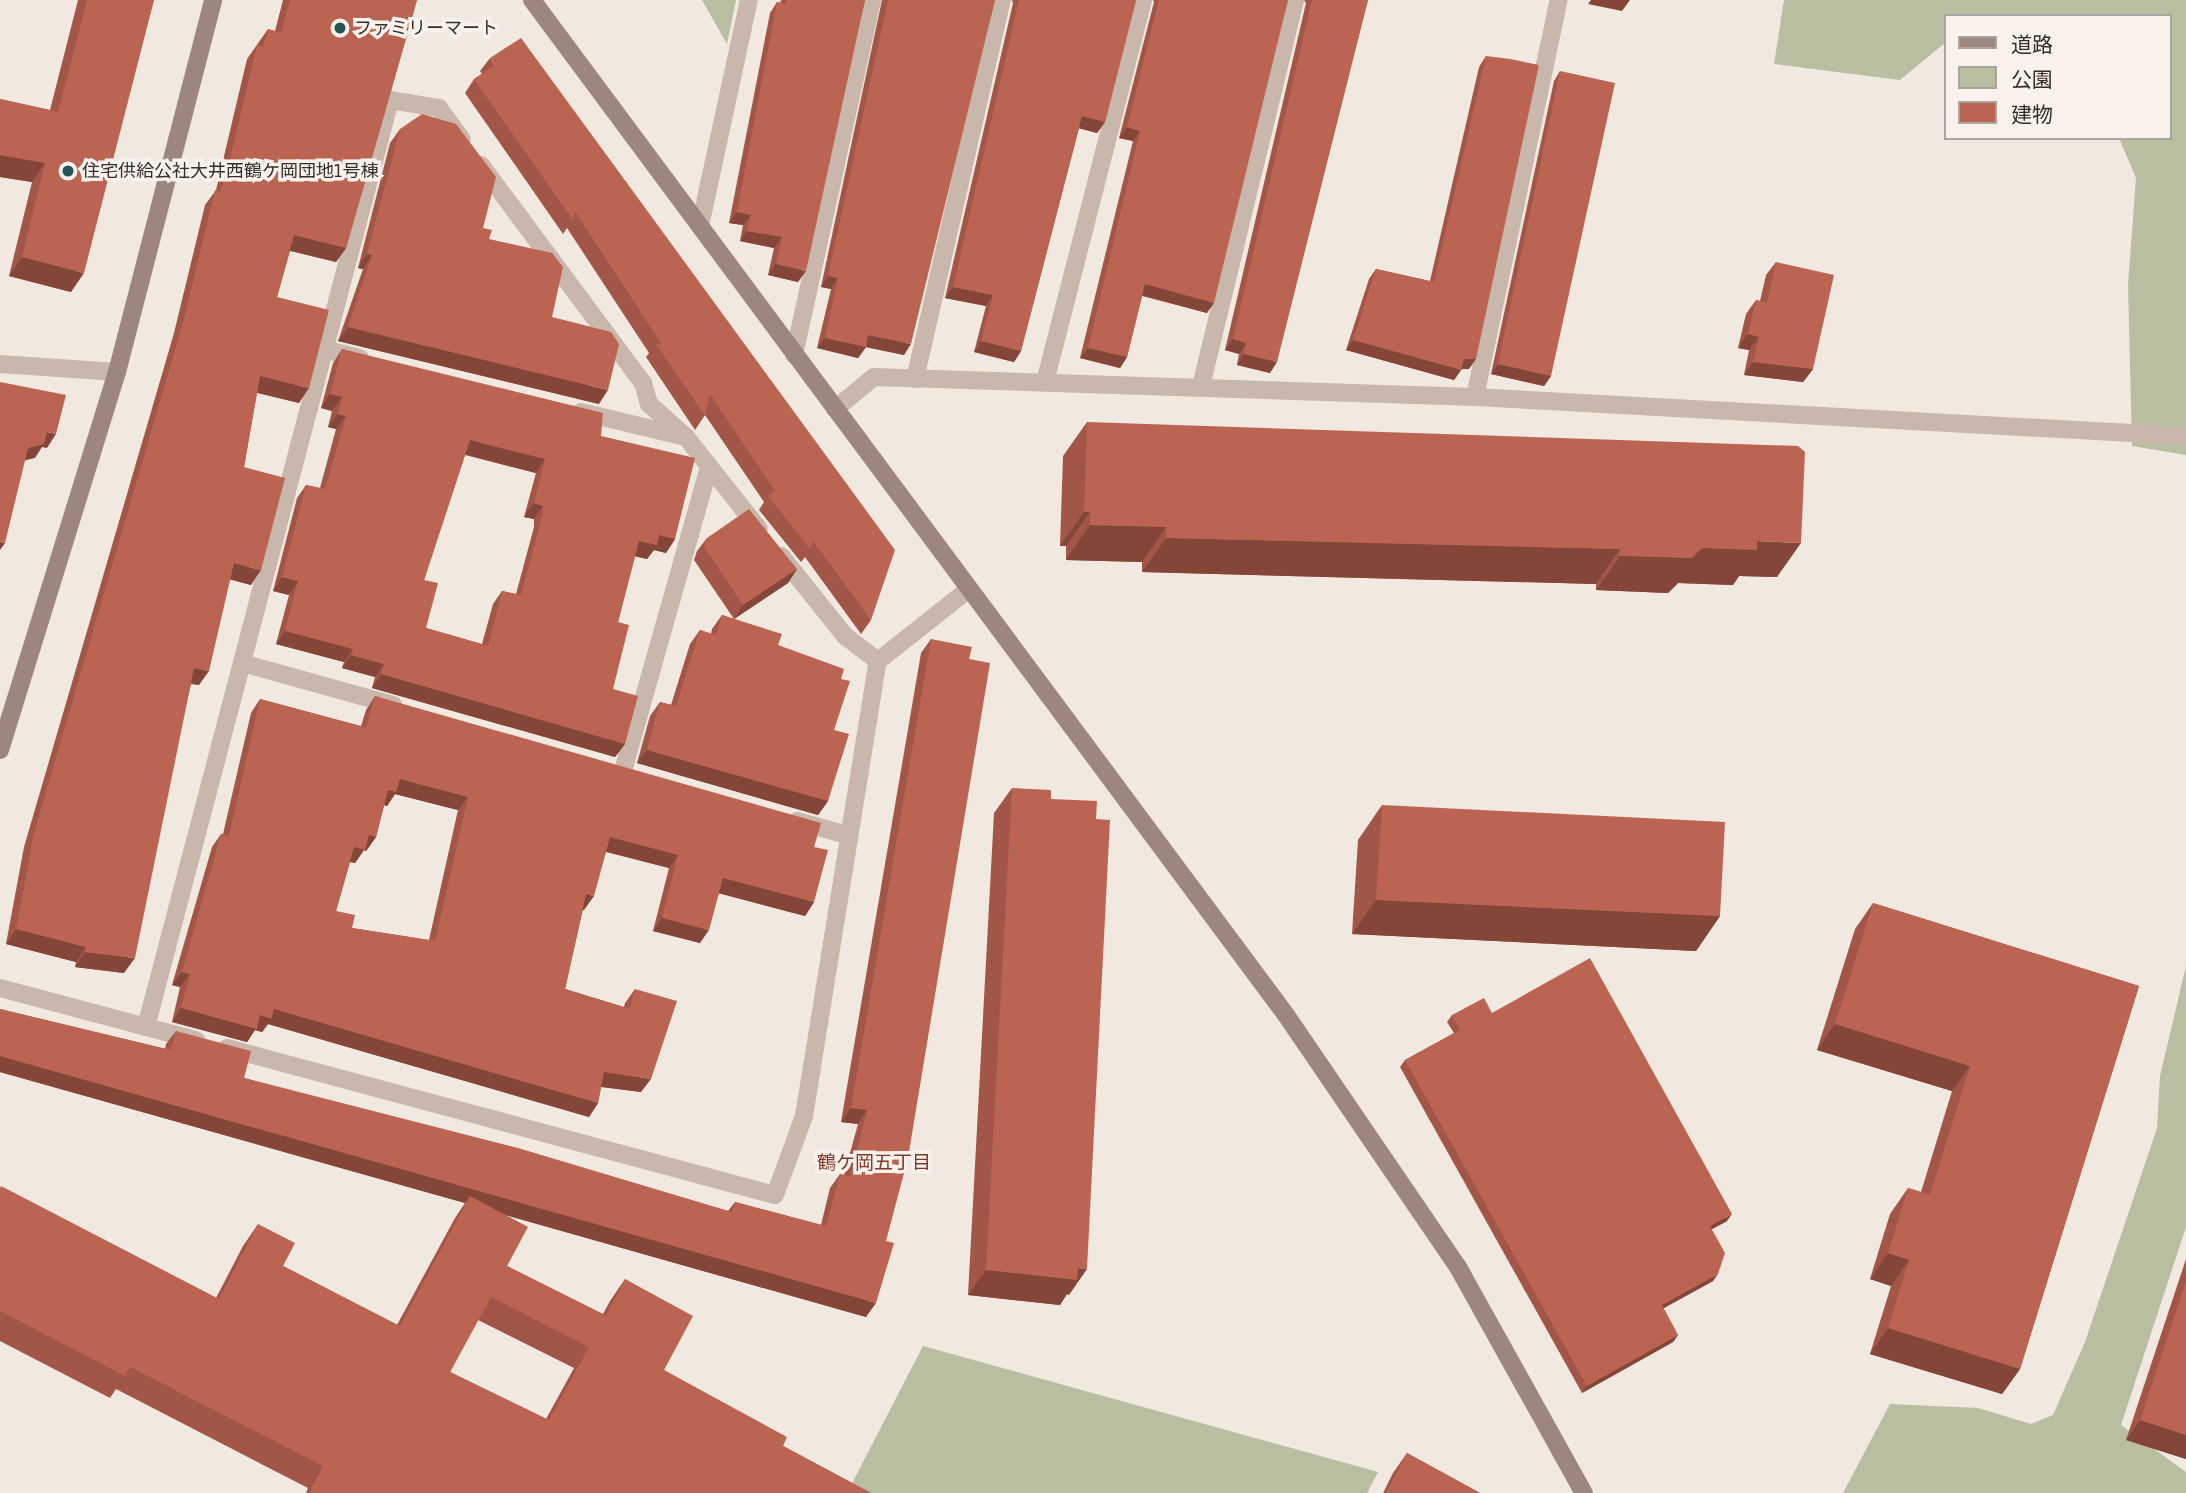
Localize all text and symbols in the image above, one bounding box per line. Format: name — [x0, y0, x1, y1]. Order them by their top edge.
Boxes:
legend — [1944, 14, 2172, 140]
place label: ファミリーマート — [354, 17, 498, 39]
marker: ファミリーマート — [332, 20, 348, 36]
text: 道路 — [2011, 32, 2053, 56]
text: 公園 — [2011, 67, 2053, 91]
text: 建物 — [2011, 102, 2053, 126]
place label: 住宅供給公社大井西鶴ケ岡団地1号棟 — [82, 160, 378, 182]
marker: 住宅供給公社大井西鶴ケ岡団地1号棟 — [60, 163, 76, 179]
district label: 鶴ケ岡五丁目 — [817, 1152, 931, 1174]

